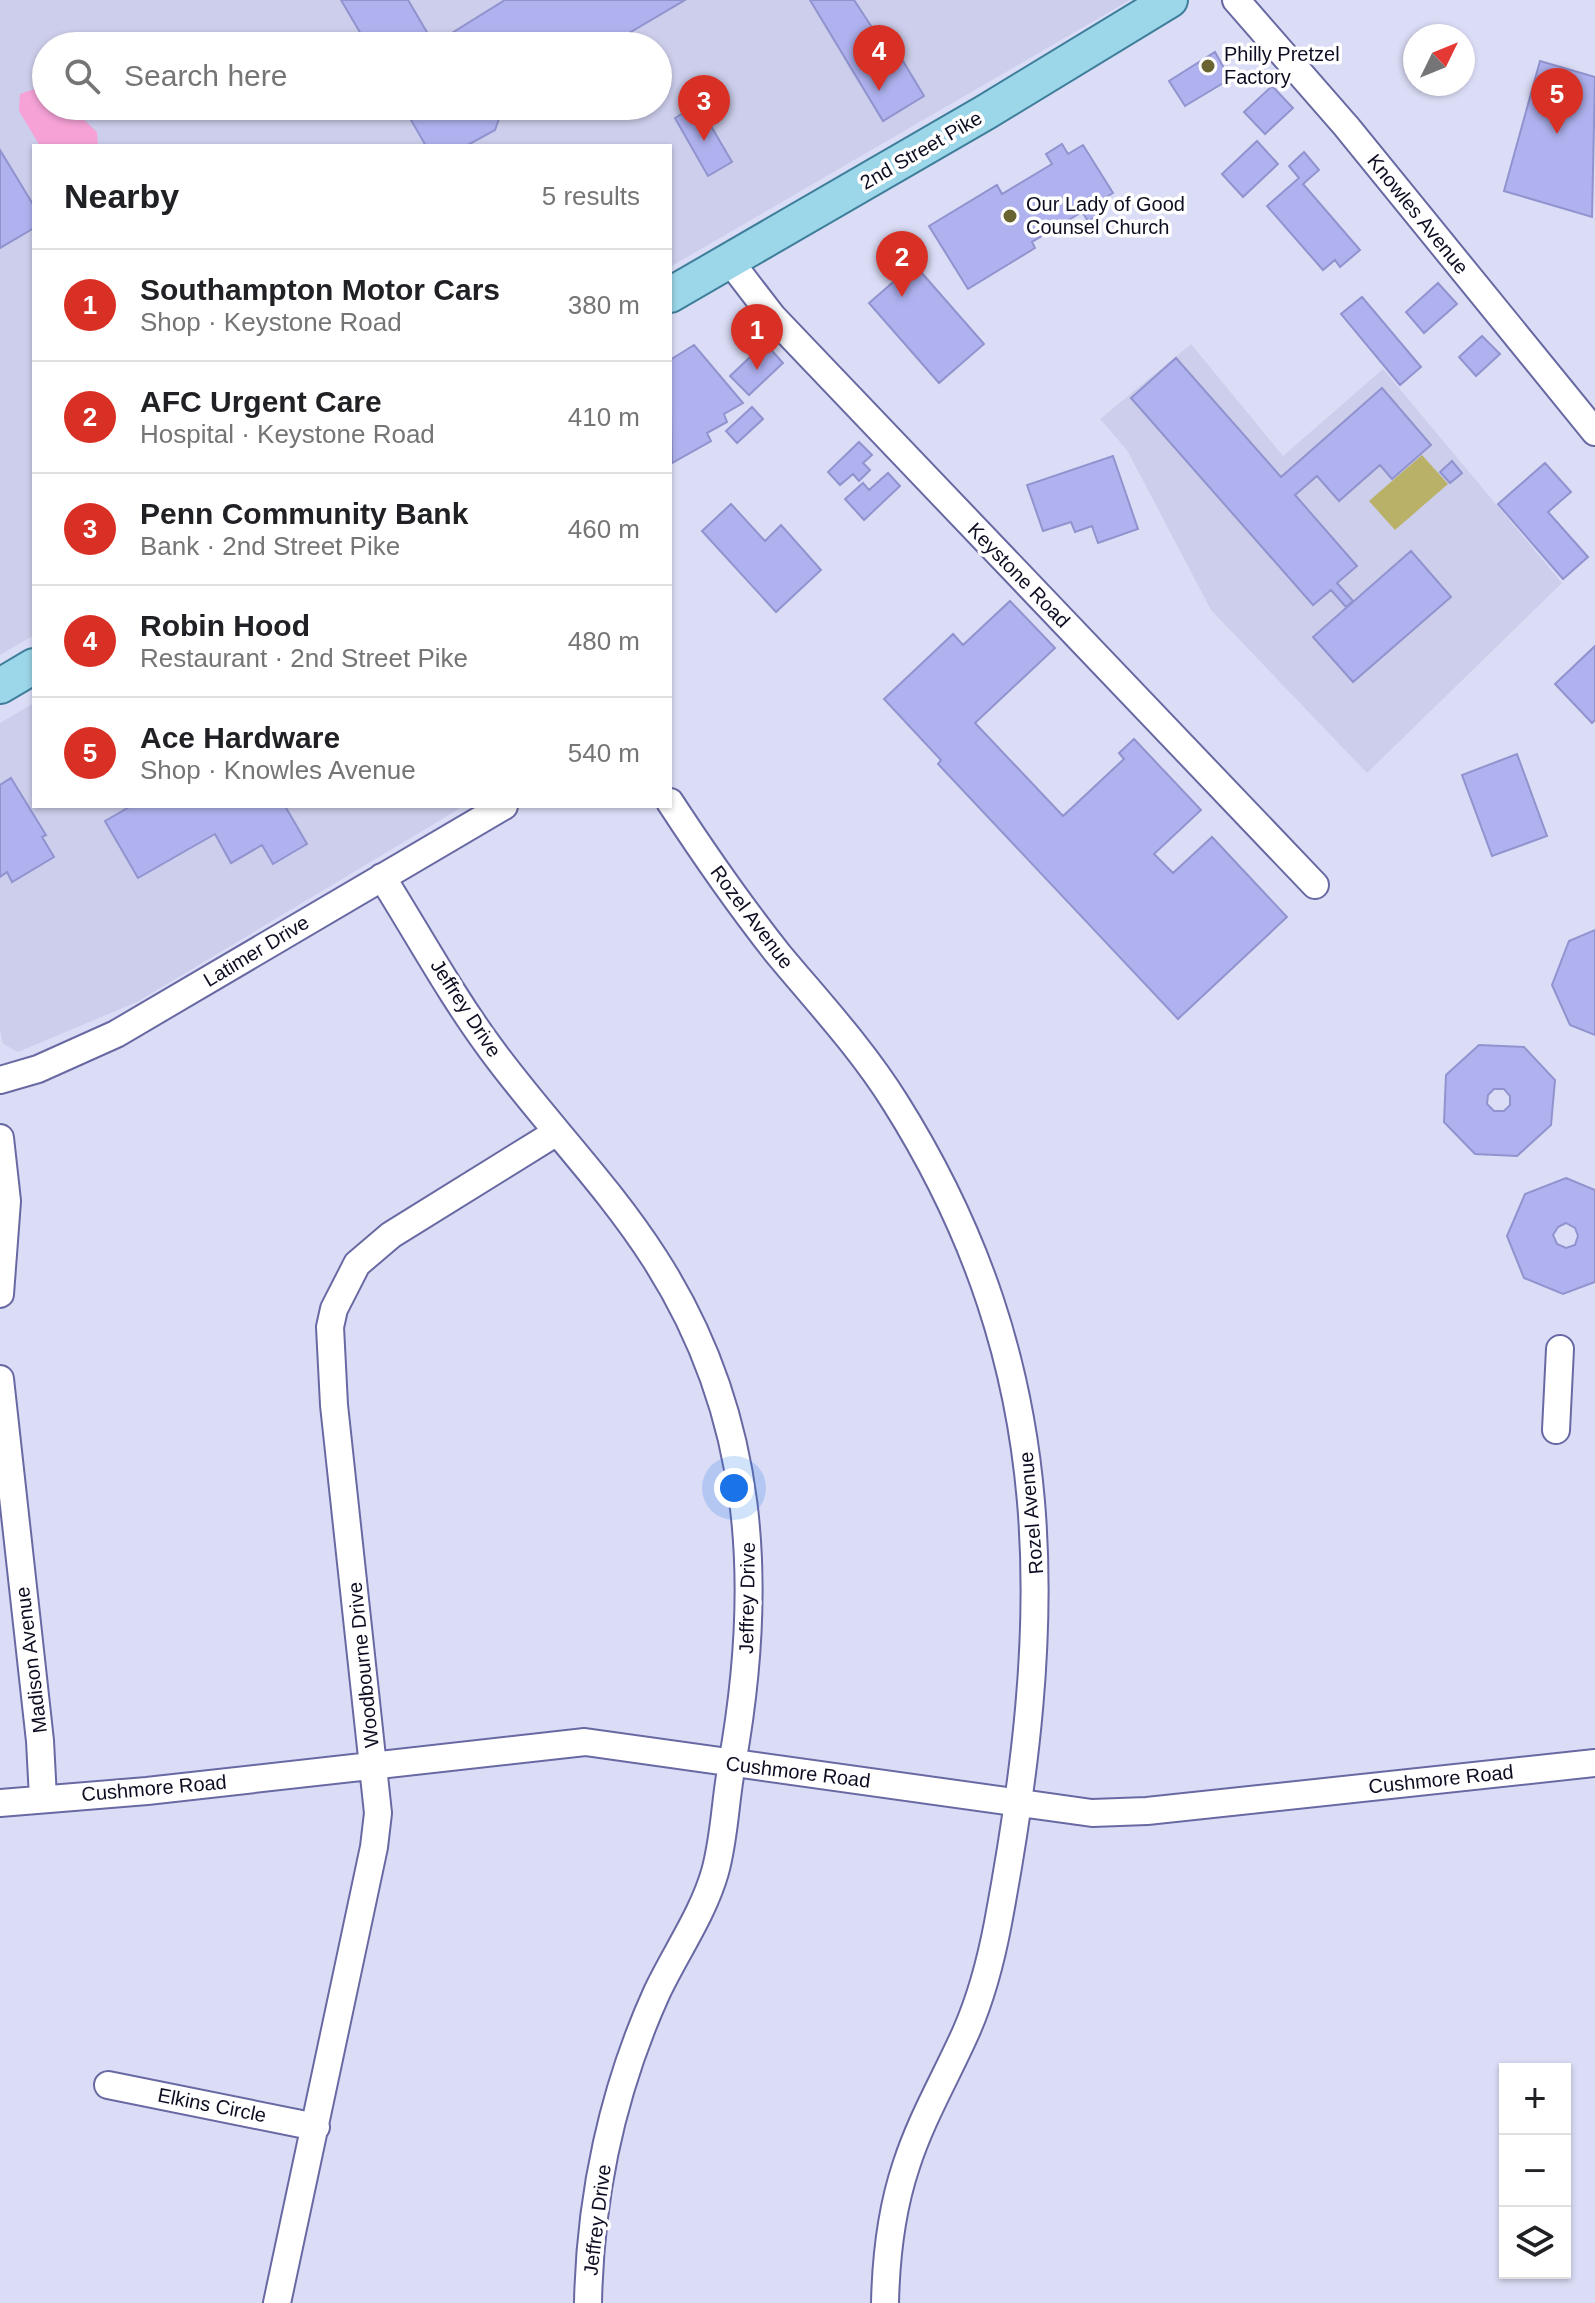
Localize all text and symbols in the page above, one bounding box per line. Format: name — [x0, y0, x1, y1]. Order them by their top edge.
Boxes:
north arrow — [1403, 24, 1475, 96]
pin: 4 — [853, 25, 905, 91]
search box — [32, 32, 672, 120]
place label: Philly Pretzel Factory — [1224, 43, 1340, 88]
icon: search — [60, 54, 104, 98]
marker: Philly Pretzel Factory — [1199, 57, 1217, 75]
text: Search here — [124, 59, 287, 92]
pin: 5 — [1531, 68, 1583, 134]
pin: 3 — [678, 75, 730, 141]
street label: 2nd Street Pike — [856, 106, 986, 194]
street label: Knowles Avenue — [1363, 150, 1473, 278]
text: Nearby — [64, 177, 179, 215]
text: 5 results — [542, 181, 640, 211]
place label: Our Lady of Good Counsel Church — [1026, 193, 1185, 238]
marker: Our Lady of Good Counsel Church — [1001, 207, 1019, 225]
pin: 2 — [876, 231, 928, 297]
text: Southampton Motor Cars — [140, 273, 500, 306]
text: 1 — [83, 290, 97, 320]
text: 380 m — [568, 290, 640, 320]
pin: 1 — [731, 304, 783, 370]
text: Shop · Keystone Road — [140, 307, 402, 337]
text: AFC Urgent Care — [140, 385, 382, 418]
text: 2 — [83, 402, 97, 432]
text: 410 m — [568, 402, 640, 432]
text: Hospital · Keystone Road — [140, 419, 435, 449]
text: Penn Community Bank — [140, 497, 468, 530]
text: 3 — [83, 514, 97, 544]
text: 460 m — [568, 514, 640, 544]
street label: Keystone Road — [964, 518, 1074, 632]
text: Bank · 2nd Street Pike — [140, 531, 400, 561]
text: Robin Hood — [140, 609, 310, 642]
text: 4 — [83, 626, 97, 656]
text: 480 m — [568, 626, 640, 656]
text: Restaurant · 2nd Street Pike — [140, 643, 468, 673]
text: Ace Hardware — [140, 721, 340, 754]
text: 5 — [83, 738, 97, 768]
text: 540 m — [568, 738, 640, 768]
text: Shop · Knowles Avenue — [140, 755, 416, 785]
street label: Rozel Avenue — [706, 861, 798, 973]
street label: Latimer Drive — [199, 911, 313, 991]
street label: Jeffrey Drive — [426, 955, 506, 1061]
street label: Rozel Avenue — [1015, 1451, 1047, 1575]
your location — [714, 1468, 754, 1508]
street label: Jeffrey Drive — [735, 1542, 759, 1654]
street label: Woodbourne Drive — [343, 1581, 383, 1749]
street label: Madison Avenue — [11, 1585, 51, 1735]
street label: Cushmore Road — [724, 1752, 872, 1792]
street label: Cushmore Road — [1367, 1760, 1515, 1798]
street label: Cushmore Road — [81, 1771, 227, 1805]
map controls — [1499, 2063, 1571, 2279]
button: + — [1499, 2063, 1571, 2135]
street label: Elkins Circle — [156, 2084, 268, 2126]
button: − — [1499, 2135, 1571, 2207]
street label: Jeffrey Drive — [579, 2163, 615, 2277]
button: layers — [1499, 2207, 1571, 2279]

